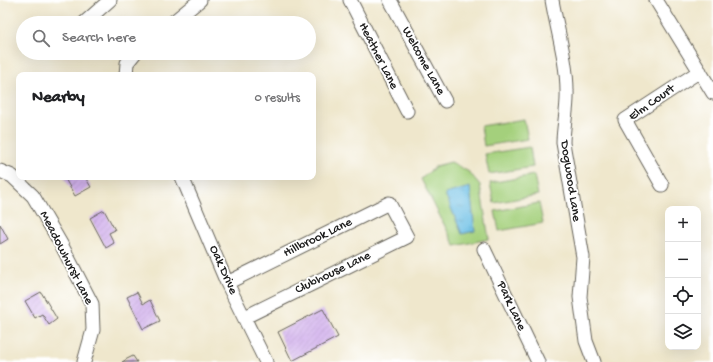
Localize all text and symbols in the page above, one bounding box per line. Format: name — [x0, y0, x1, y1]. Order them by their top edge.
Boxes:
search box — [16, 16, 316, 60]
street label: Heather Lane — [355, 20, 401, 92]
street label: Welcome Lane — [398, 24, 448, 98]
icon: search — [30, 27, 52, 49]
text: Search here — [62, 29, 136, 47]
street label: Elm Court — [626, 81, 679, 124]
text: Nearby — [32, 88, 85, 108]
text: 0 results — [254, 91, 300, 106]
street label: Dogwood Lane — [556, 138, 584, 223]
map controls — [665, 206, 701, 350]
button: + — [665, 206, 701, 242]
street label: Meadowhurst Lane — [36, 209, 96, 308]
street label: Hillbrook Lane — [281, 215, 355, 261]
button: − — [665, 242, 701, 278]
street label: Oak Drive — [206, 243, 241, 297]
street label: Clubhouse Lane — [293, 248, 373, 298]
street label: Park Lane — [493, 278, 529, 333]
button: locate — [665, 278, 701, 314]
button: layers — [665, 314, 701, 350]

